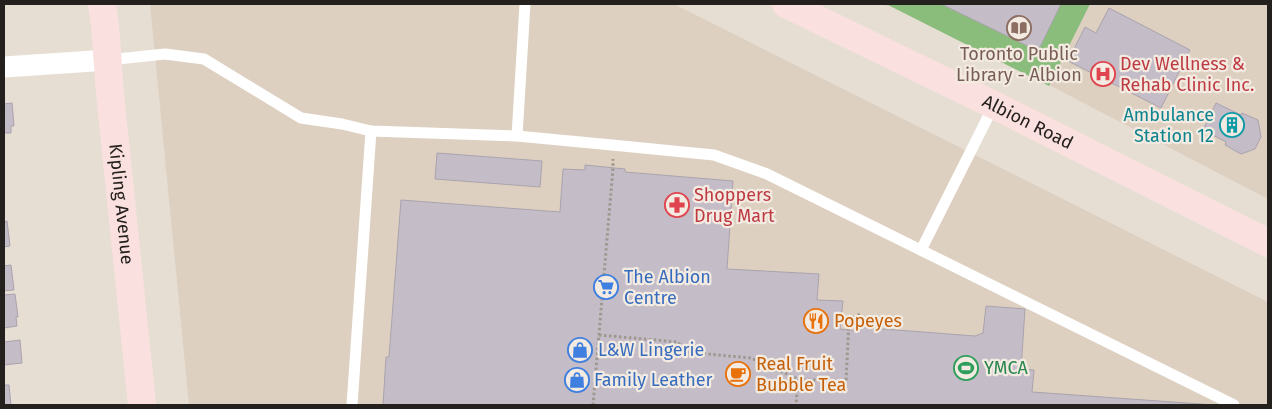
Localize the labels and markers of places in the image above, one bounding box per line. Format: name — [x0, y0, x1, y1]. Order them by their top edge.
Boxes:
library icon: Toronto Public Library - Albion — [1006, 15, 1032, 41]
place label: Toronto Public Library - Albion — [956, 43, 1082, 86]
place label: Dev Wellness & Rehab Clinic Inc. — [1120, 53, 1254, 96]
hospital icon: Dev Wellness & Rehab Clinic Inc. — [1090, 61, 1116, 87]
place label: Ambulance Station 12 — [1124, 104, 1214, 147]
building icon: Ambulance Station 12 — [1219, 112, 1245, 138]
place label: Shoppers Drug Mart — [694, 184, 775, 227]
pharmacy icon: Shoppers Drug Mart — [664, 192, 690, 218]
place label: The Albion Centre — [624, 266, 711, 309]
supermarket icon: The Albion Centre — [593, 274, 619, 300]
restaurant icon: Popeyes — [803, 308, 829, 334]
place label: Popeyes — [834, 310, 902, 332]
shop icon: L&W Lingerie — [567, 337, 593, 363]
place label: L&W Lingerie — [598, 339, 704, 361]
place label: Real Fruit Bubble Tea — [756, 353, 846, 396]
sports icon: YMCA — [953, 355, 979, 381]
place label: YMCA — [984, 357, 1029, 379]
cafe icon: Real Fruit Bubble Tea — [725, 361, 751, 387]
shop icon: Family Leather — [564, 367, 590, 393]
place label: Family Leather — [594, 369, 713, 391]

